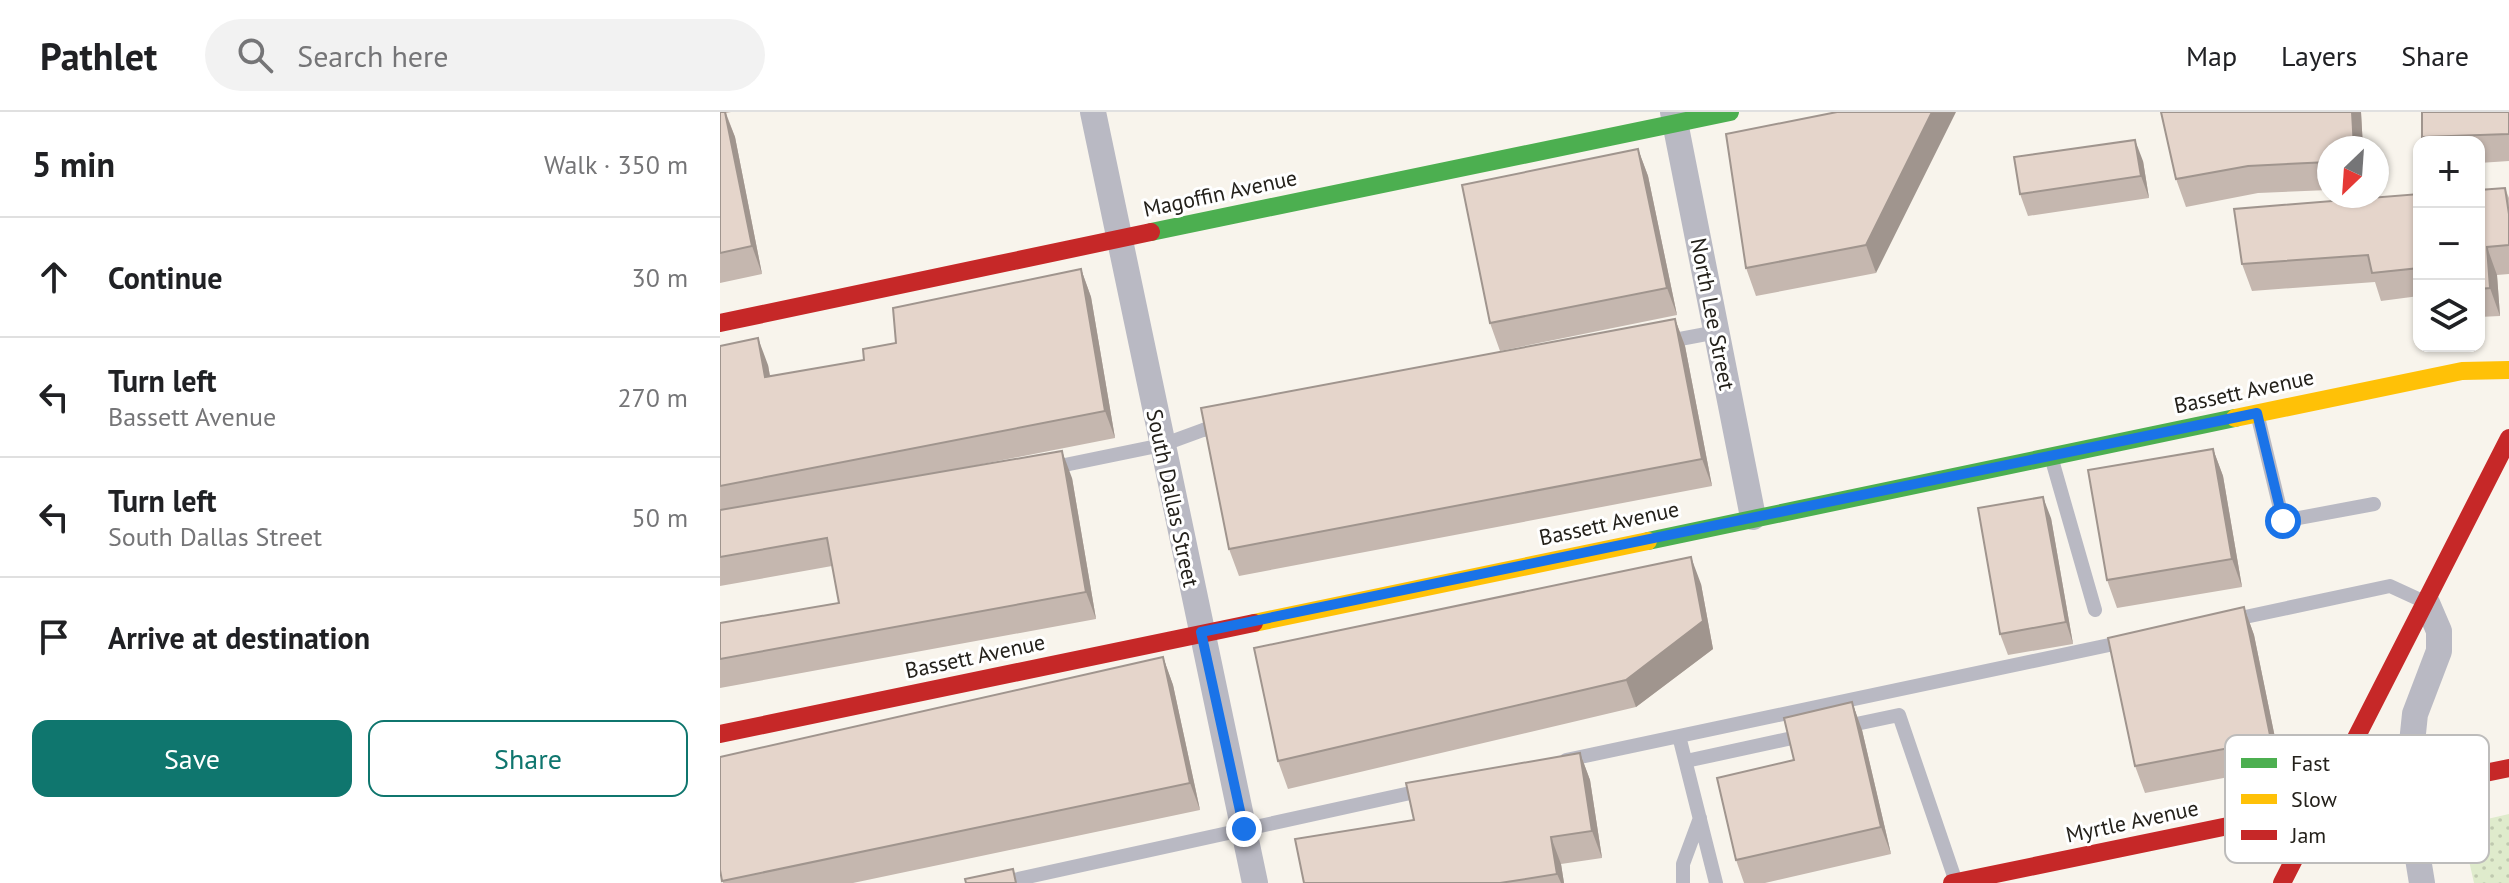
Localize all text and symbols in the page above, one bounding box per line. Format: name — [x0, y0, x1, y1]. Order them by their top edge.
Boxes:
search box — [205, 19, 765, 91]
text: Pathlet — [40, 31, 157, 80]
icon: search — [233, 33, 277, 77]
text: Search here — [297, 36, 449, 75]
text: Map — [2186, 37, 2237, 74]
text: Layers — [2281, 37, 2357, 74]
text: Share — [2401, 37, 2469, 74]
north arrow — [2317, 136, 2389, 208]
map controls — [2413, 136, 2485, 352]
button: + — [2413, 136, 2485, 208]
text: 5 min — [32, 142, 115, 186]
text: Walk · 350 m — [544, 148, 688, 181]
street label: Magoffin Avenue — [1141, 163, 1299, 223]
button: − — [2413, 208, 2485, 280]
street label: North Lee Street — [1685, 236, 1742, 393]
icon: ahead — [32, 255, 76, 299]
text: Continue — [108, 258, 222, 297]
text: 30 m — [632, 261, 688, 294]
button: layers — [2413, 280, 2485, 352]
text: Turn left — [108, 361, 216, 400]
street label: Bassett Avenue — [2172, 363, 2316, 419]
icon: left — [32, 375, 76, 419]
text: 270 m — [617, 381, 688, 414]
text: Bassett Avenue — [108, 400, 276, 433]
street label: South Dallas Street — [1140, 407, 1206, 590]
text: Turn left — [108, 481, 216, 520]
icon: left — [32, 495, 76, 539]
street label: Bassett Avenue — [1537, 495, 1681, 551]
text: 50 m — [632, 501, 688, 534]
route start — [2265, 503, 2301, 539]
text: South Dallas Street — [108, 520, 322, 553]
icon: arrive — [32, 615, 76, 659]
text: Arrive at destination — [108, 618, 370, 657]
street label: Bassett Avenue — [903, 628, 1047, 684]
button: Save — [32, 720, 352, 797]
button: Share — [368, 720, 688, 797]
legend — [2225, 735, 2489, 863]
text: Fast — [2291, 749, 2331, 777]
text: Slow — [2291, 785, 2337, 813]
street label: Myrtle Avenue — [2063, 793, 2201, 849]
route end — [1226, 811, 1262, 847]
text: Jam — [2290, 821, 2326, 849]

